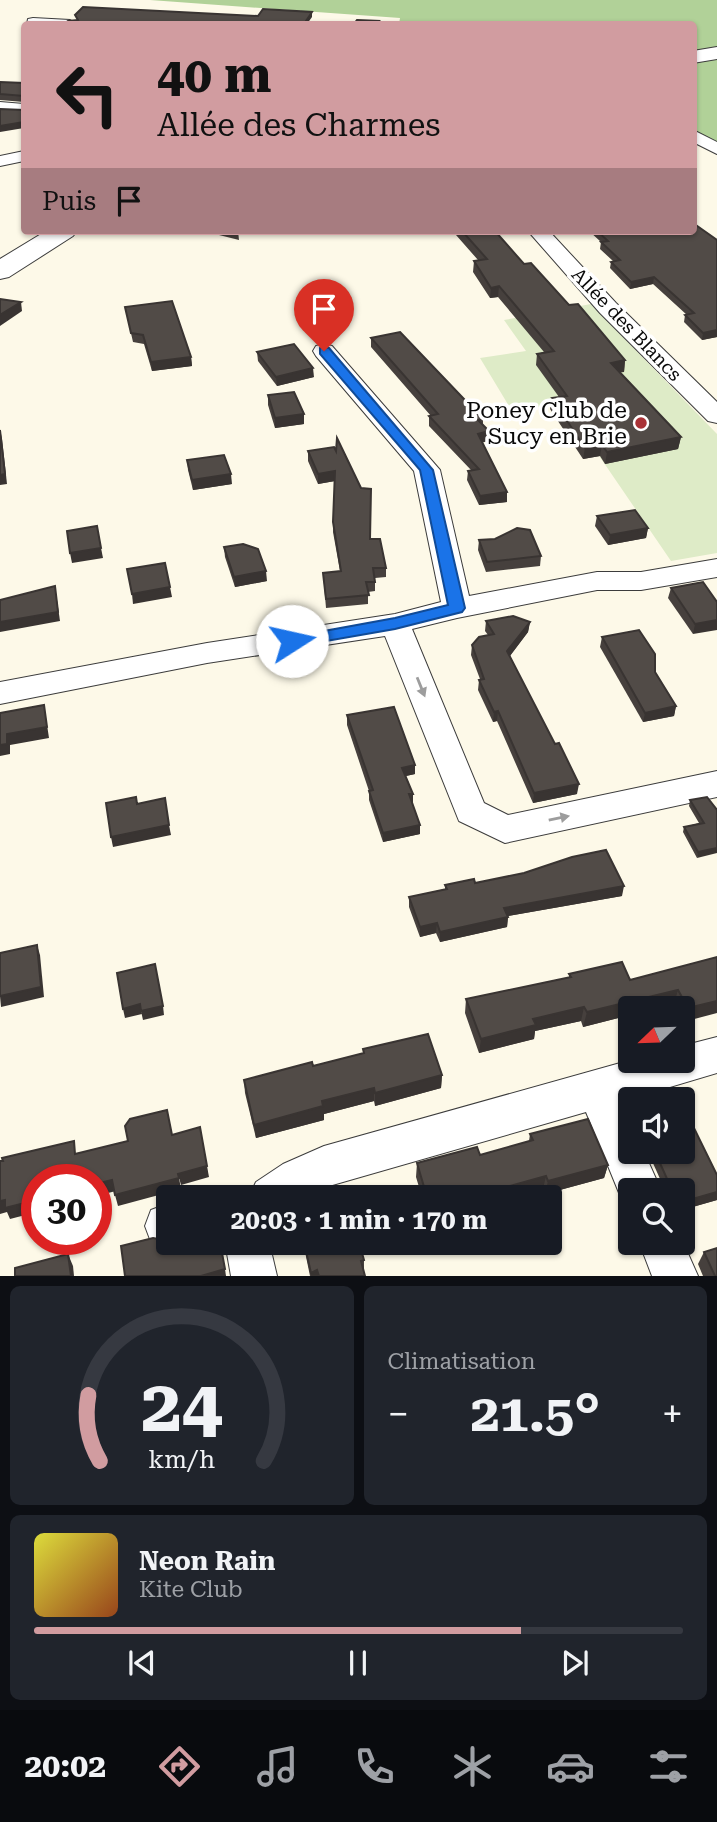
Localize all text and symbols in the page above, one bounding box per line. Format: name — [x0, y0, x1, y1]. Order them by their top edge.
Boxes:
text: 40 m — [157, 47, 272, 104]
icon: left — [42, 49, 133, 140]
text: Allée des Charmes — [157, 106, 440, 144]
icon: arrive — [110, 182, 148, 220]
text: Puis — [42, 186, 96, 216]
street label: Allée des Blancs — [567, 263, 686, 386]
pin — [294, 279, 354, 351]
icon: arrive — [305, 290, 343, 328]
place label: Poney Club de Sucy en Brie — [466, 397, 627, 450]
marker: Poney Club de Sucy en Brie — [633, 415, 649, 431]
position arrow — [255, 604, 329, 678]
one-way arrow — [415, 677, 426, 698]
one-way arrow — [548, 812, 570, 823]
north arrow — [618, 996, 695, 1073]
map controls — [618, 996, 695, 1255]
button: sound — [618, 1087, 695, 1164]
speed limit sign: 30 — [21, 1164, 112, 1255]
button: search — [618, 1178, 695, 1255]
text: 20:03 · 1 min · 170 m — [231, 1205, 487, 1235]
text: Climatisation — [388, 1348, 536, 1375]
text: 24 — [141, 1365, 223, 1450]
text: 21.5° — [470, 1383, 600, 1444]
text: − — [388, 1392, 409, 1436]
text: + — [662, 1392, 683, 1436]
text: km/h — [148, 1445, 215, 1474]
text: Neon Rain — [139, 1546, 275, 1576]
text: Kite Club — [139, 1576, 243, 1603]
icon: previous — [123, 1644, 161, 1682]
icon: pause — [339, 1644, 377, 1682]
icon: next — [556, 1644, 594, 1682]
icon: directions — [155, 1742, 204, 1791]
icon: music — [253, 1742, 302, 1791]
icon: phone — [350, 1742, 399, 1791]
icon: climate — [448, 1742, 497, 1791]
icon: car — [546, 1742, 595, 1791]
icon: filters — [644, 1742, 693, 1791]
text: 20:02 — [24, 1747, 106, 1785]

